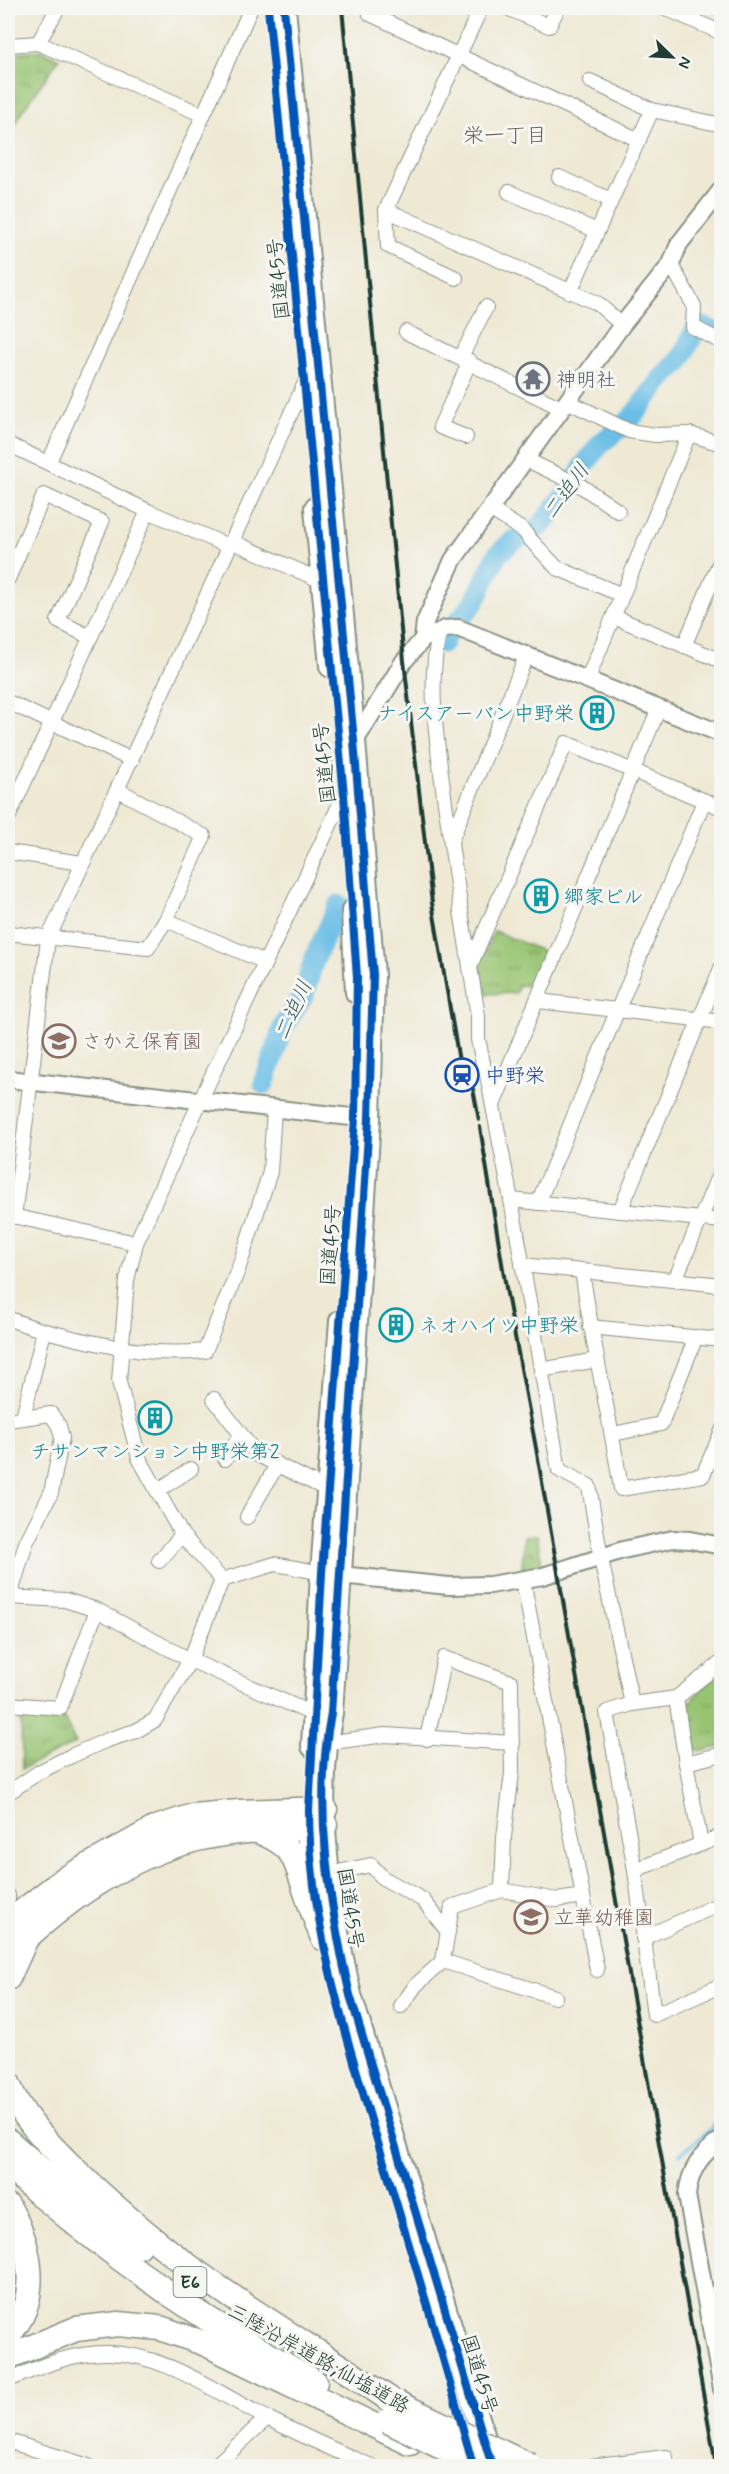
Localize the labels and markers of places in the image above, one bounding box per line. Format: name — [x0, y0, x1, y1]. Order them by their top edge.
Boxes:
temple icon: 神明社 — [515, 361, 551, 397]
place label: 神明社 — [556, 367, 616, 394]
building icon: ナイスアーバン中野栄 — [579, 695, 615, 731]
place label: ナイスアーバン中野栄 — [377, 701, 574, 728]
building icon: 郷家ビル — [523, 878, 559, 914]
place label: 郷家ビル — [564, 884, 644, 911]
school or university icon: さかえ保育園 — [41, 1023, 77, 1059]
place label: さかえ保育園 — [82, 1029, 202, 1056]
station icon: 中野栄 — [444, 1057, 480, 1093]
place label: 中野栄 — [485, 1063, 545, 1090]
building icon: ネオハイツ中野栄 — [378, 1307, 414, 1343]
place label: ネオハイツ中野栄 — [419, 1313, 579, 1340]
building icon: チサンマンション中野栄第2 — [137, 1400, 173, 1436]
place label: チサンマンション中野栄第2 — [31, 1439, 280, 1466]
school or university icon: 立華幼稚園 — [513, 1899, 549, 1935]
place label: 立華幼稚園 — [554, 1905, 654, 1932]

